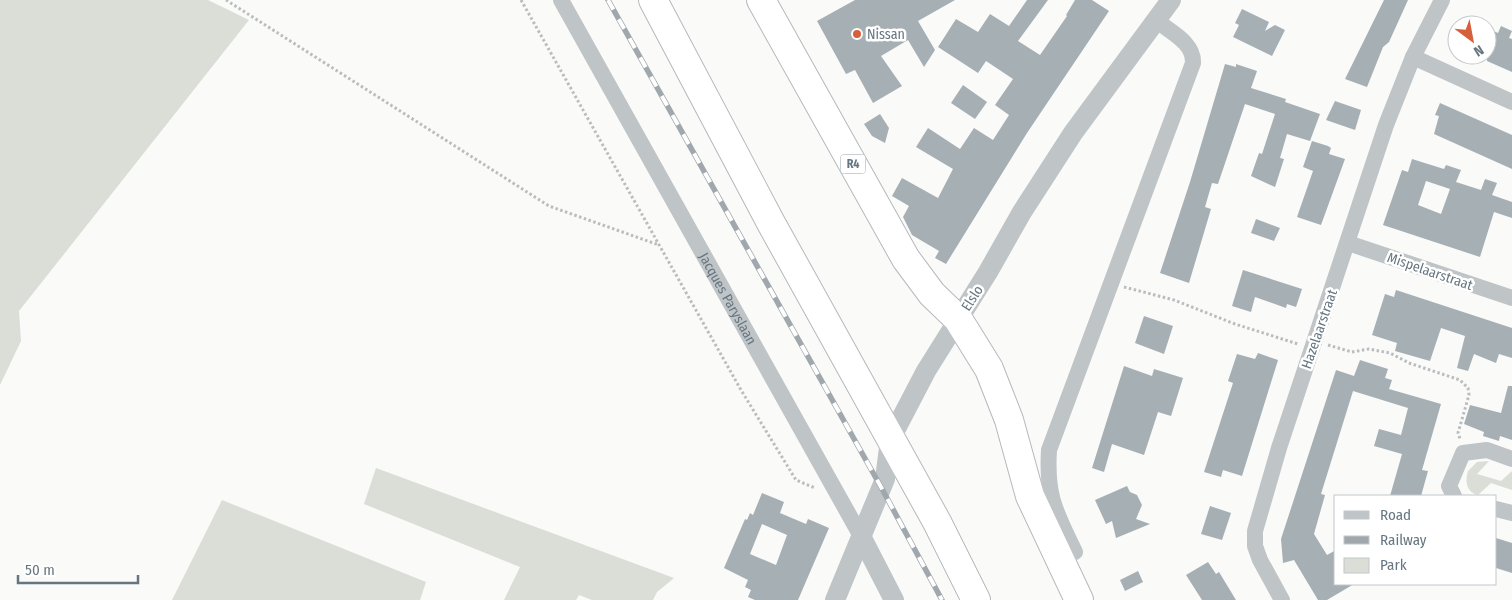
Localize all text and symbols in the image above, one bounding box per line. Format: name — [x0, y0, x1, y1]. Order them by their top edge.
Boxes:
north arrow — [1447, 15, 1497, 65]
place label: Nissan — [867, 26, 905, 43]
marker: Nissan — [851, 28, 863, 40]
text: N — [1471, 41, 1487, 60]
road number: R4 — [840, 154, 866, 173]
street label: Mispelaarstraat — [1385, 249, 1475, 294]
street label: Jacques Paryslaan — [695, 250, 760, 348]
street label: Elslo — [958, 282, 987, 314]
street label: Hazelaarstraat — [1298, 287, 1341, 371]
legend — [1334, 495, 1497, 585]
text: Road — [1380, 506, 1411, 524]
text: Railway — [1380, 531, 1427, 549]
scale bar — [18, 552, 138, 584]
text: Park — [1380, 556, 1407, 574]
text: 50 m — [25, 561, 55, 579]

